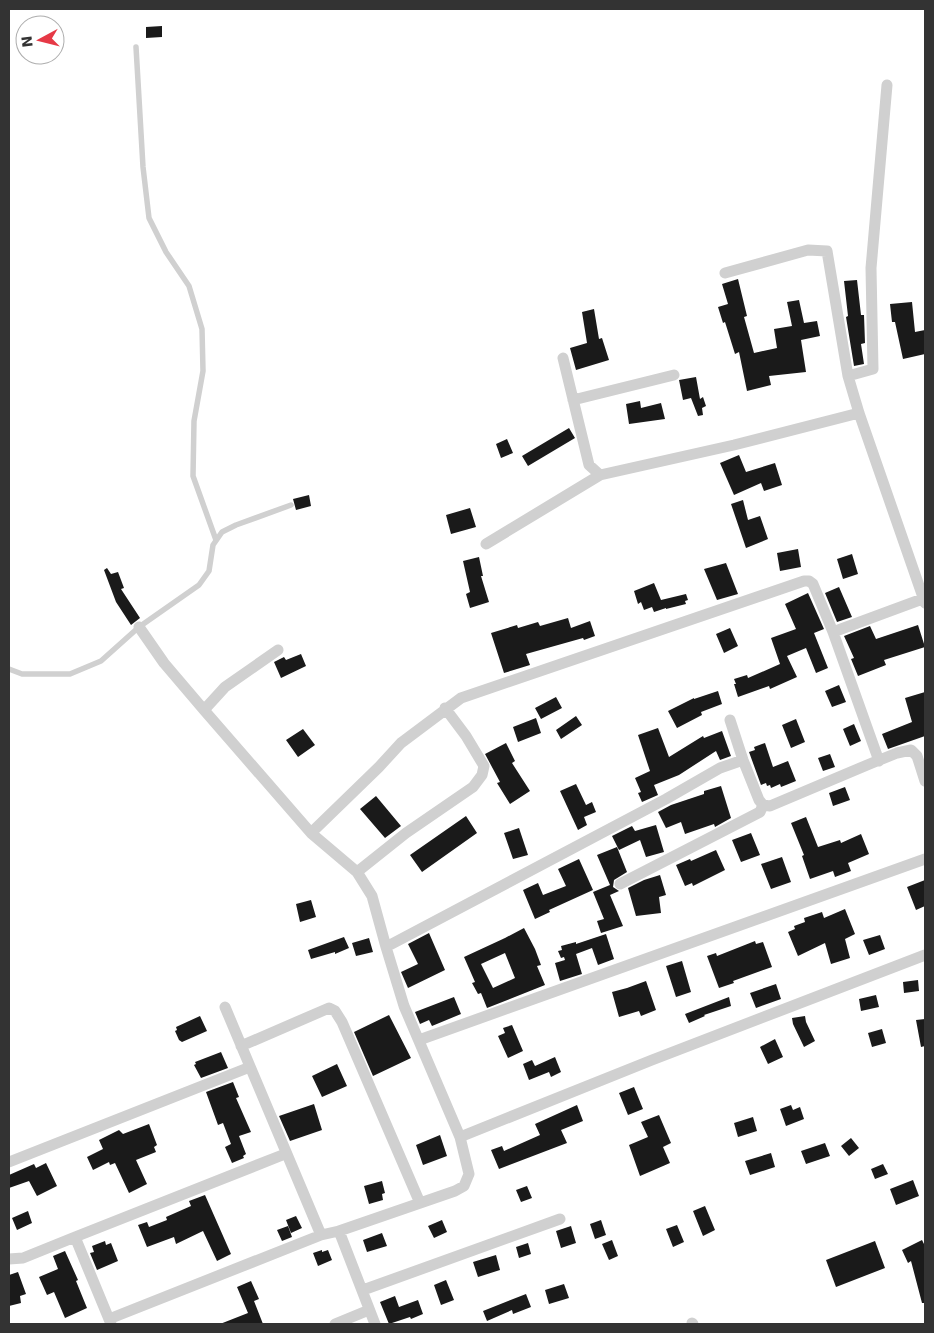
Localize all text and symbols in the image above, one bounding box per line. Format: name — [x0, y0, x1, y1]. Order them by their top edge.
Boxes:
north arrow — [15, 15, 65, 65]
text: N — [18, 35, 36, 48]

